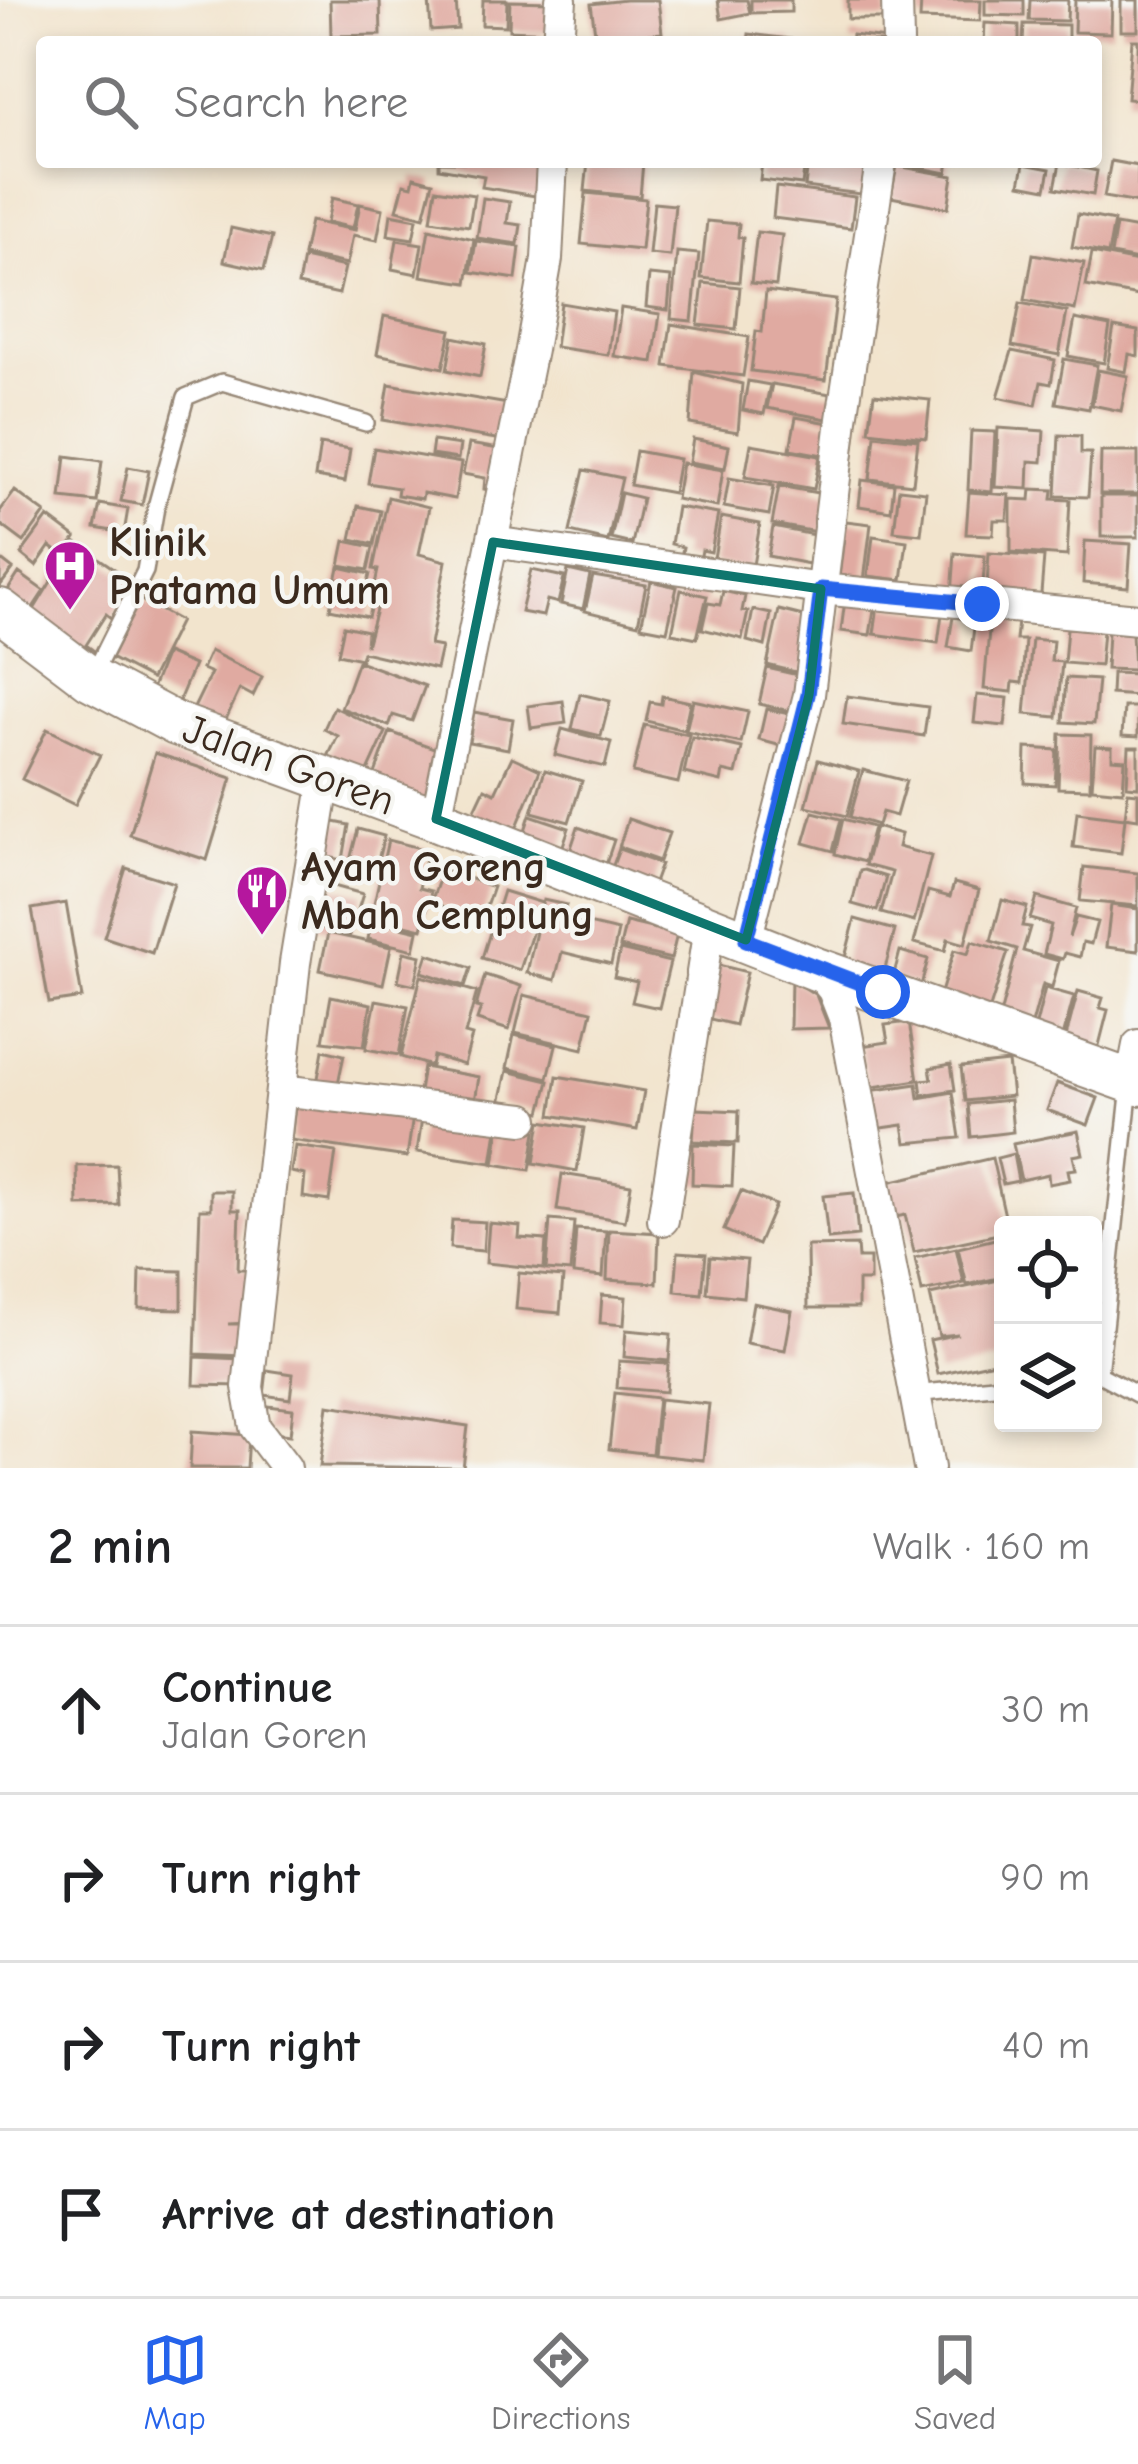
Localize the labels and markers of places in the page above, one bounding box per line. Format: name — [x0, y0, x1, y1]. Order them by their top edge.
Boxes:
place label: Klinik Pratama Umum — [109, 518, 390, 615]
hospital icon: Klinik Pratama Umum — [42, 538, 98, 612]
place label: Ayam Goreng Mbah Cemplung — [301, 843, 594, 940]
restaurant icon: Ayam Goreng Mbah Cemplung — [234, 863, 290, 937]

